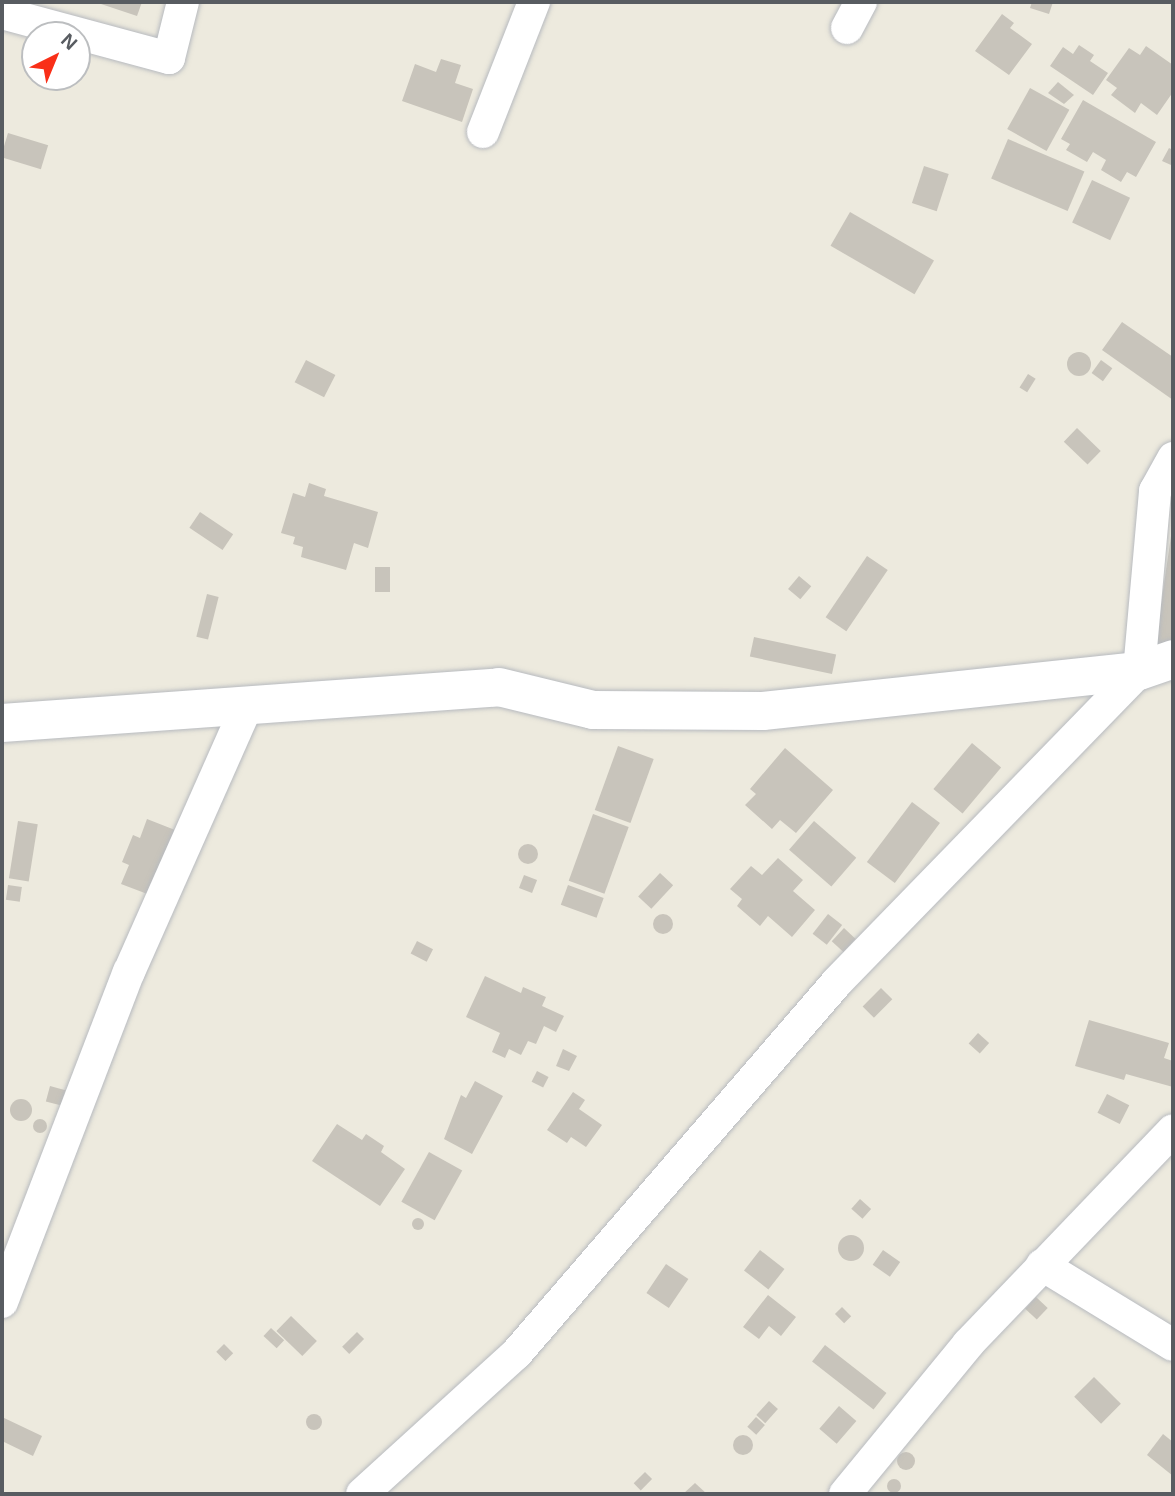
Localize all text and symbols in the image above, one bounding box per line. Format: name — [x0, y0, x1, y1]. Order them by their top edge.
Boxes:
north arrow — [21, 21, 91, 91]
text: N — [57, 29, 81, 54]

